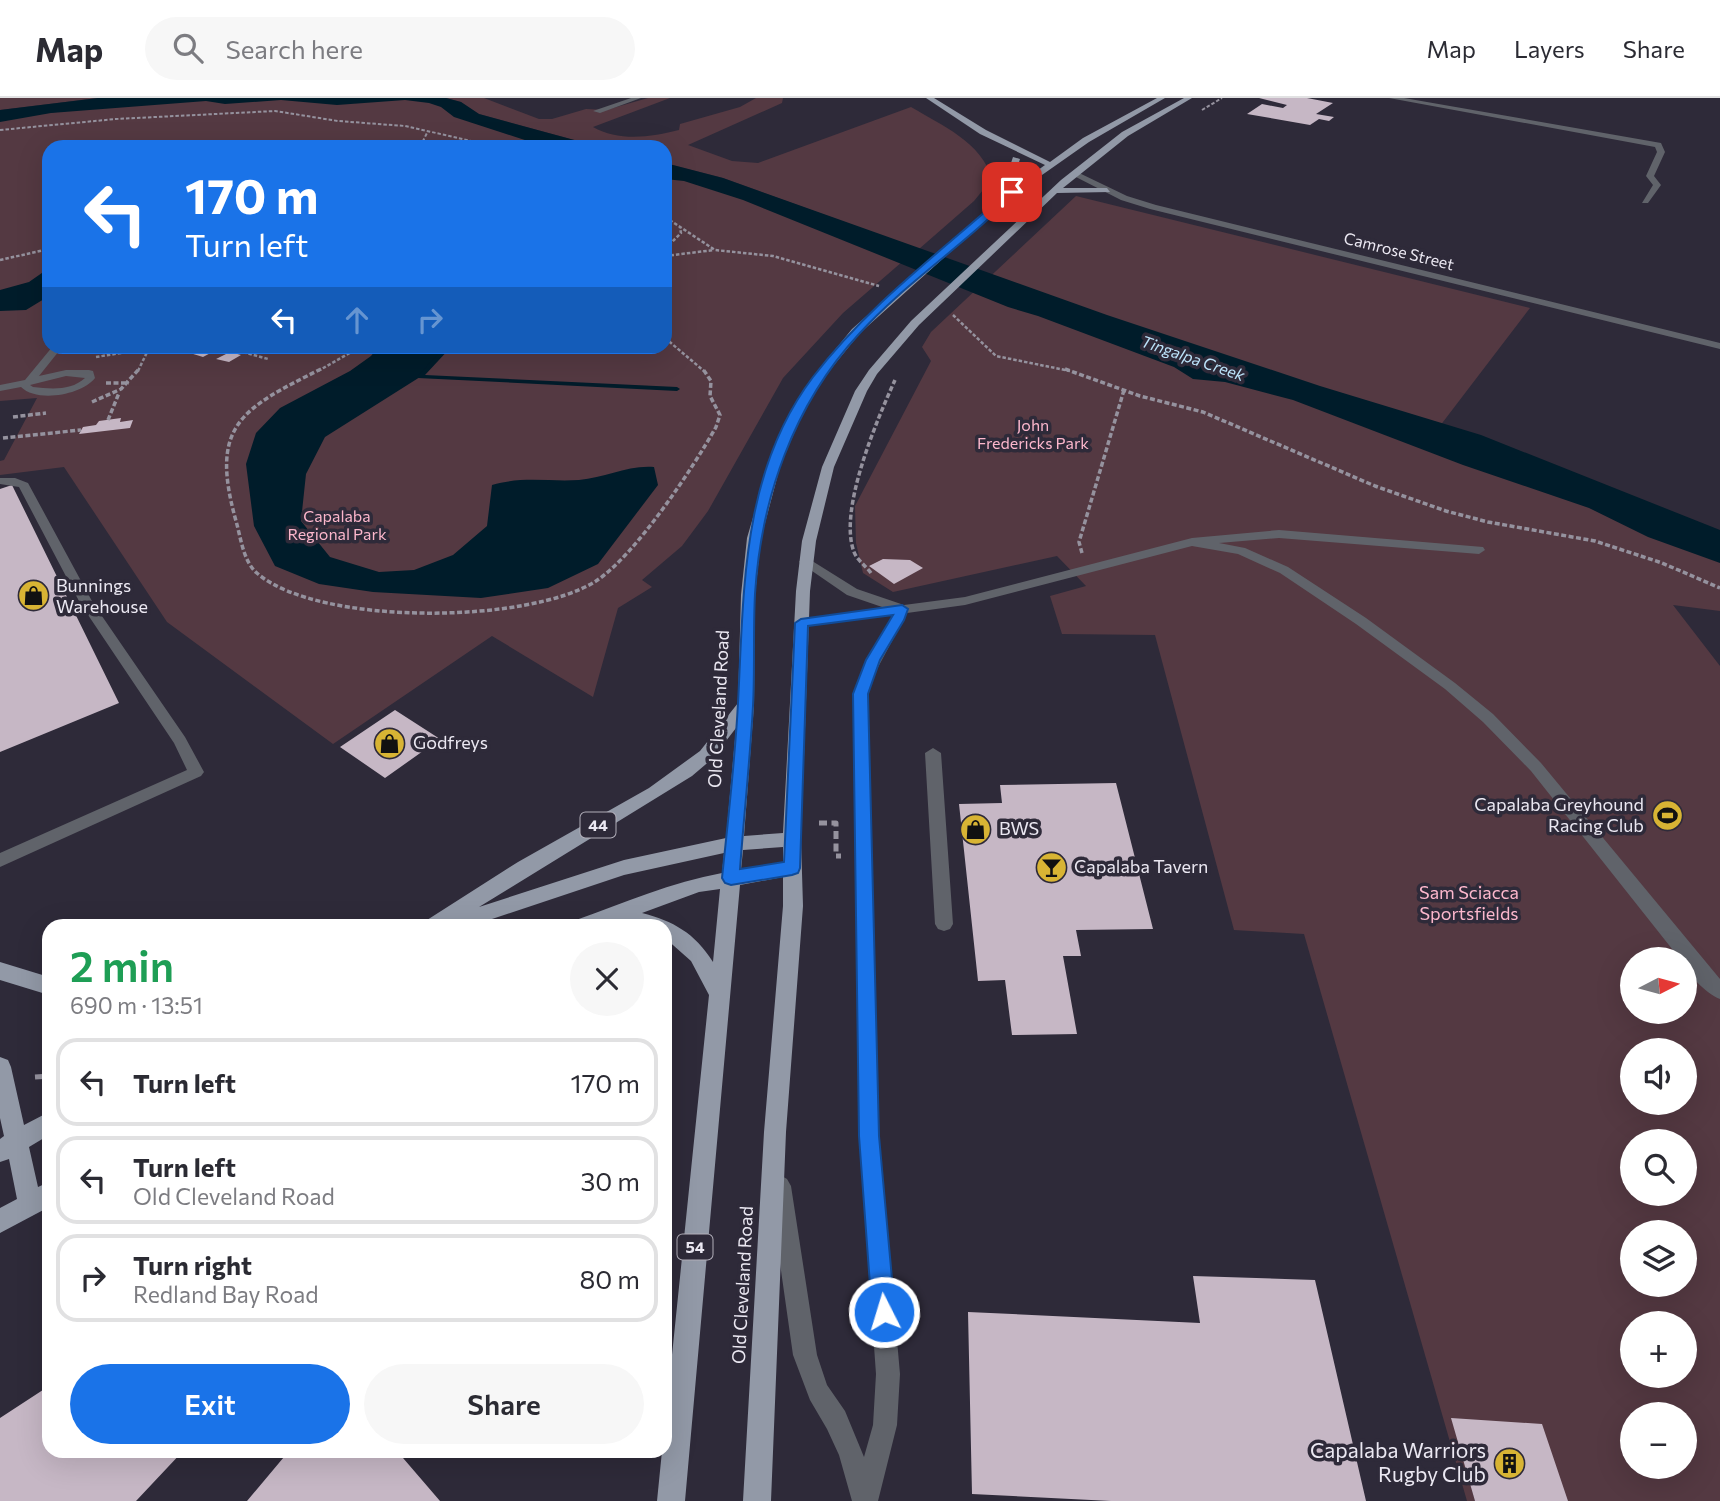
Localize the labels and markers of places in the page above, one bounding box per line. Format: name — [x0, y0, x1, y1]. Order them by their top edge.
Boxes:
pin — [982, 162, 1042, 222]
place label: Bunnings Warehouse — [56, 574, 148, 617]
shop icon: Bunnings Warehouse — [16, 579, 50, 613]
shop icon: Godfreys — [373, 726, 407, 760]
place label: Godfreys — [413, 731, 488, 753]
place label: Capalaba Greyhound Racing Club — [1474, 793, 1644, 836]
sports icon: Capalaba Greyhound Racing Club — [1650, 798, 1684, 832]
shop icon: BWS — [959, 812, 993, 846]
place label: BWS — [999, 817, 1039, 839]
bar icon: Capalaba Tavern — [1034, 850, 1068, 884]
place label: Capalaba Tavern — [1074, 855, 1208, 877]
place label: Capalaba Warriors Rugby Club — [1310, 1437, 1486, 1486]
building icon: Capalaba Warriors Rugby Club — [1492, 1446, 1526, 1480]

